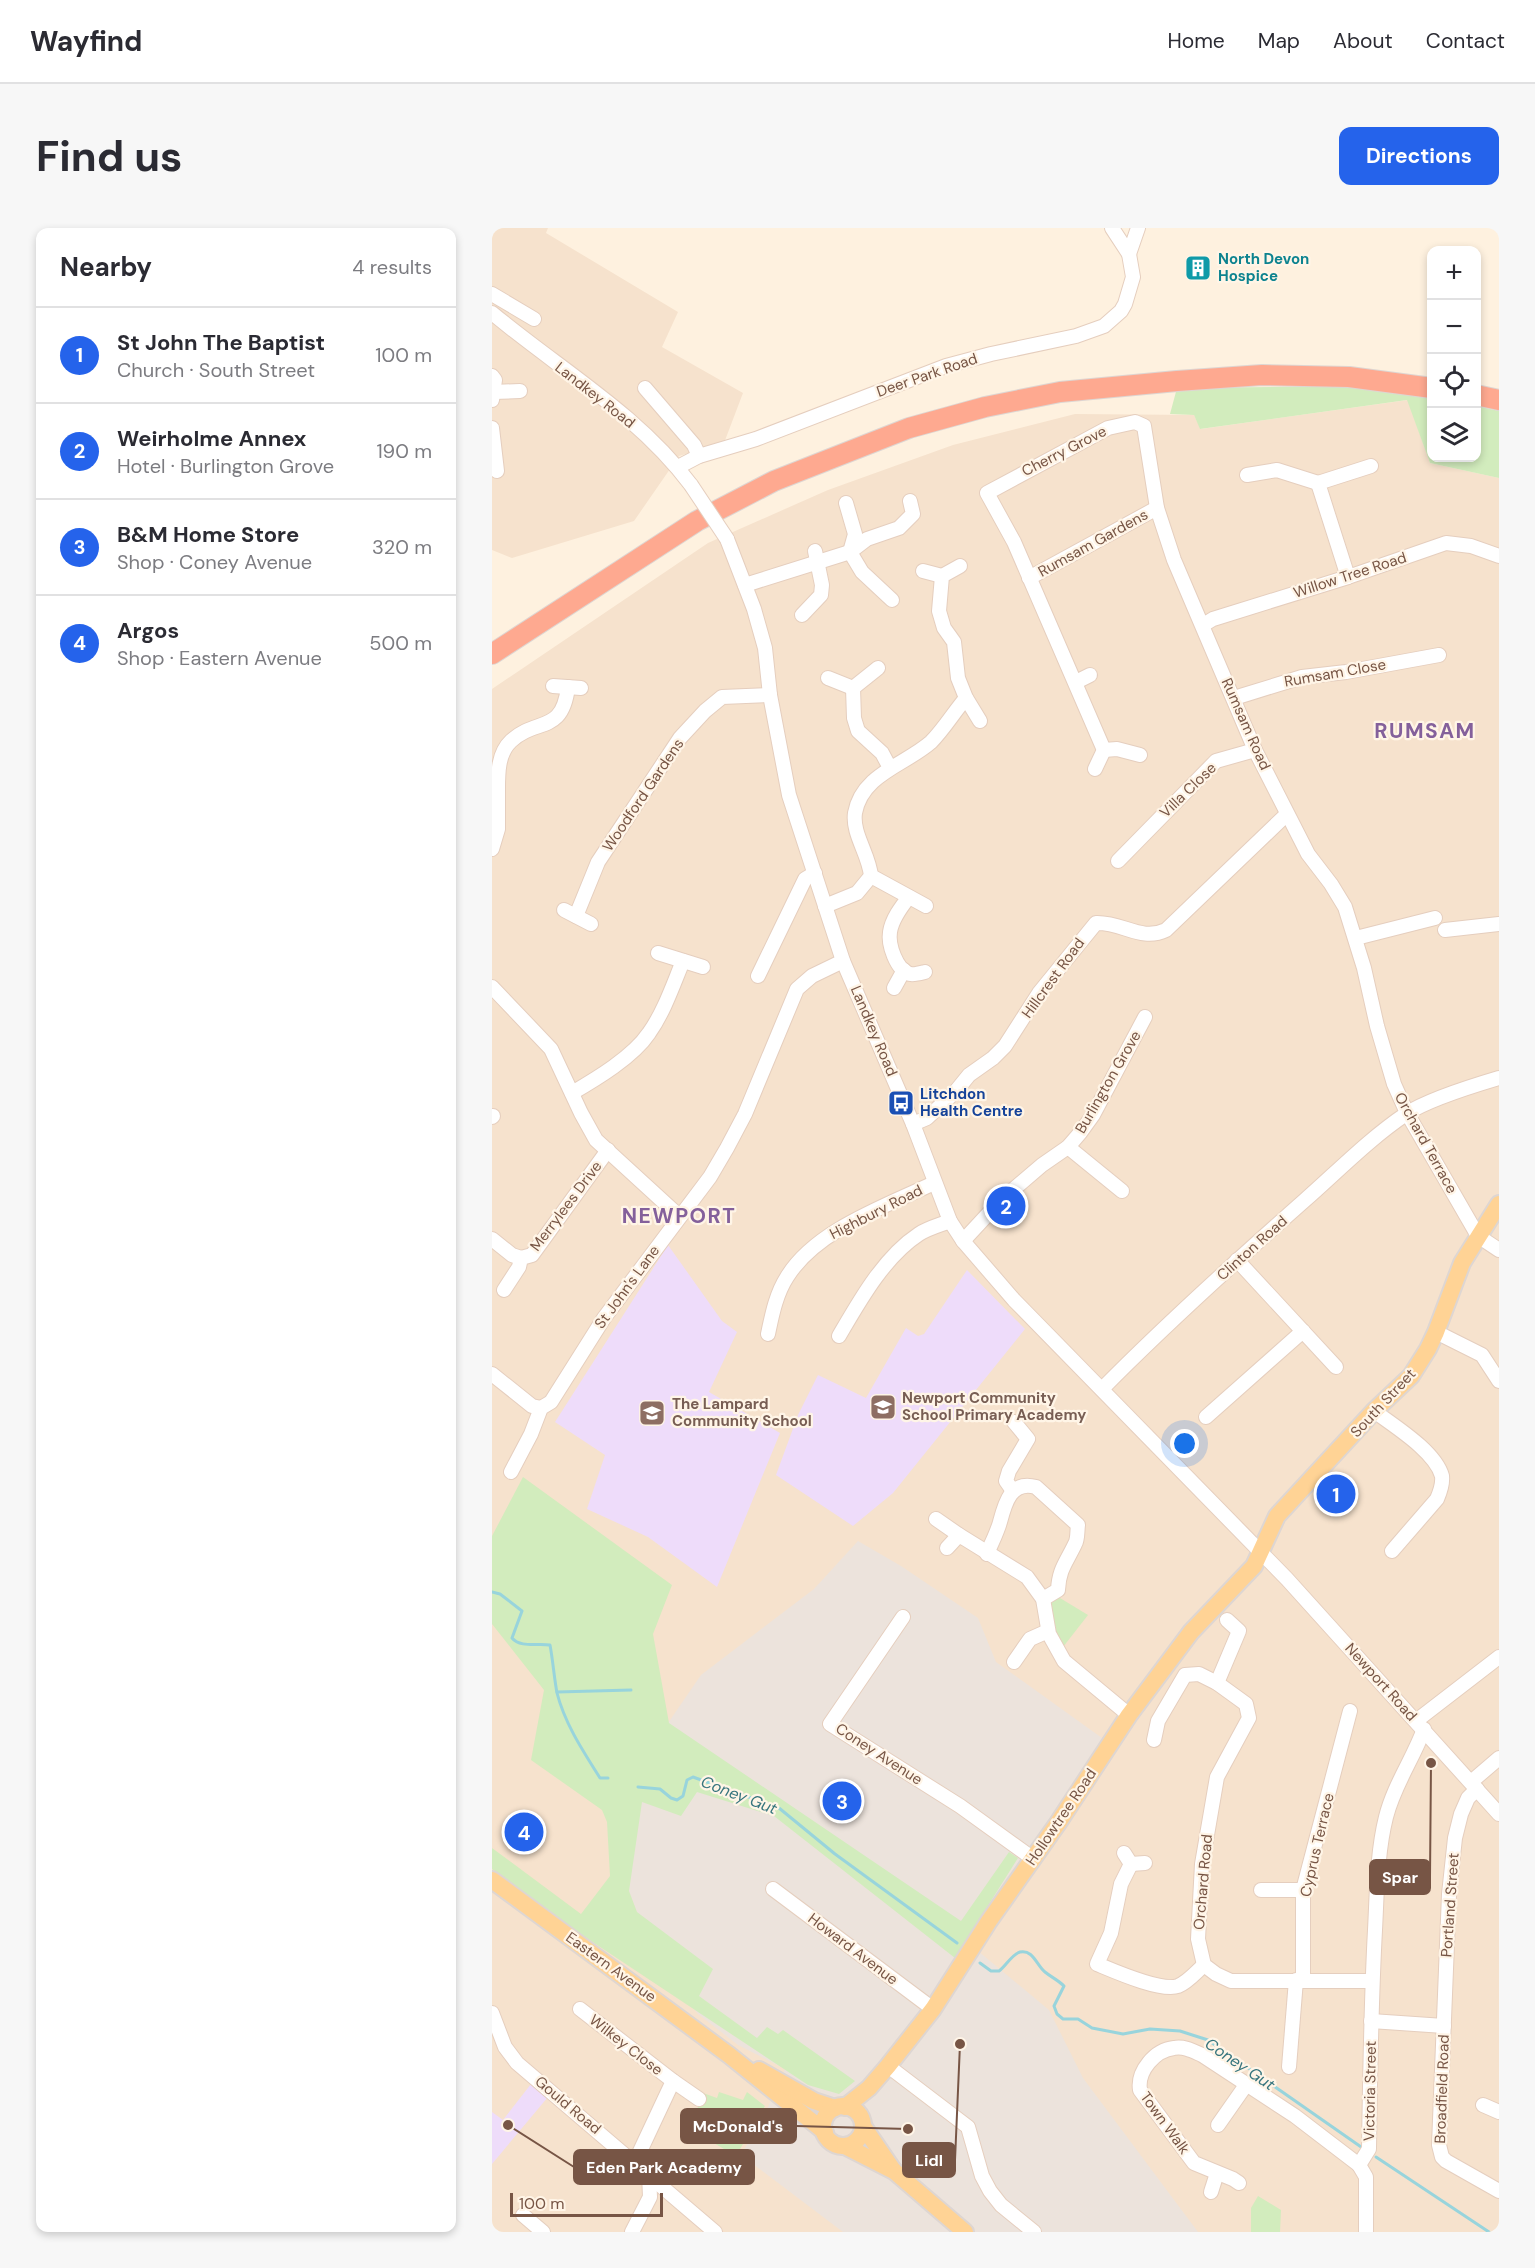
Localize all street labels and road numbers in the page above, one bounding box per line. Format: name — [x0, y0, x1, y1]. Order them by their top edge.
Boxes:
street label: Deer Park Road — [874, 348, 980, 402]
street label: Landkey Road — [551, 357, 639, 433]
street label: Cherry Grove — [1018, 421, 1110, 481]
street label: Rumsam Gardens — [1034, 504, 1152, 582]
street label: Willow Tree Road — [1291, 547, 1409, 603]
street label: Rumsam Close — [1283, 654, 1387, 692]
street label: Rumsam Road — [1217, 675, 1275, 773]
street label: Woodford Gardens — [598, 735, 688, 855]
street label: Villa Close — [1155, 758, 1221, 822]
street label: Hillcrest Road — [1017, 934, 1089, 1022]
street label: Landkey Road — [846, 983, 902, 1079]
street label: Burlington Grove — [1070, 1027, 1146, 1137]
street label: Orchard Terrace — [1390, 1089, 1462, 1197]
street label: Merrylees Drive — [526, 1157, 606, 1255]
street label: Highbury Road — [826, 1180, 926, 1244]
street label: Clinton Road — [1212, 1211, 1292, 1285]
street label: St John's Lane — [590, 1241, 664, 1333]
street label: South Street — [1346, 1364, 1420, 1442]
street label: Newport Road — [1341, 1639, 1421, 1725]
street label: Coney Avenue — [832, 1718, 926, 1790]
street label: Hollowtree Road — [1021, 1765, 1101, 1869]
street label: Cyprus Terrace — [1295, 1791, 1339, 1899]
street label: Orchard Road — [1189, 1833, 1217, 1931]
street label: Portland Street — [1436, 1852, 1464, 1958]
street label: Howard Avenue — [804, 1909, 902, 1989]
street label: Eastern Avenue — [562, 1927, 660, 2007]
street label: Wilkey Close — [585, 2010, 667, 2080]
street label: Broadfield Road — [1430, 2034, 1454, 2144]
street label: Victoria Street — [1359, 2041, 1381, 2141]
street label: Gould Road — [531, 2071, 605, 2139]
street label: Town Walk — [1136, 2088, 1195, 2159]

